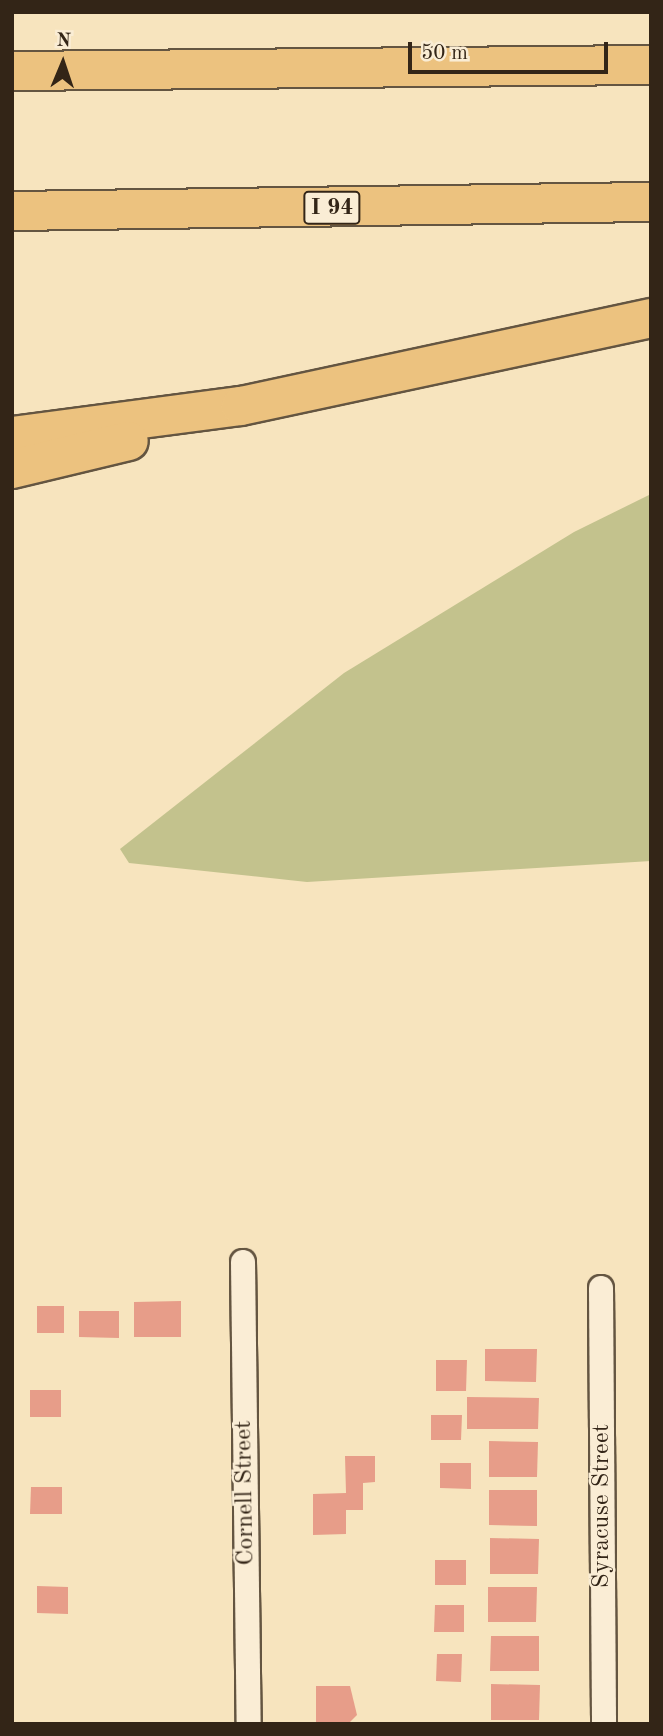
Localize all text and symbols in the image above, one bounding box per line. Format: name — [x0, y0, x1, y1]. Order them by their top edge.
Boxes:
north arrow — [28, 28, 98, 98]
scale bar — [411, 28, 610, 72]
text: N — [56, 32, 71, 51]
text: 50 m — [421, 43, 468, 64]
road number: I 94 — [302, 188, 362, 228]
street label: Cornell Street — [230, 1420, 262, 1566]
street label: Syracuse Street — [589, 1424, 617, 1588]

